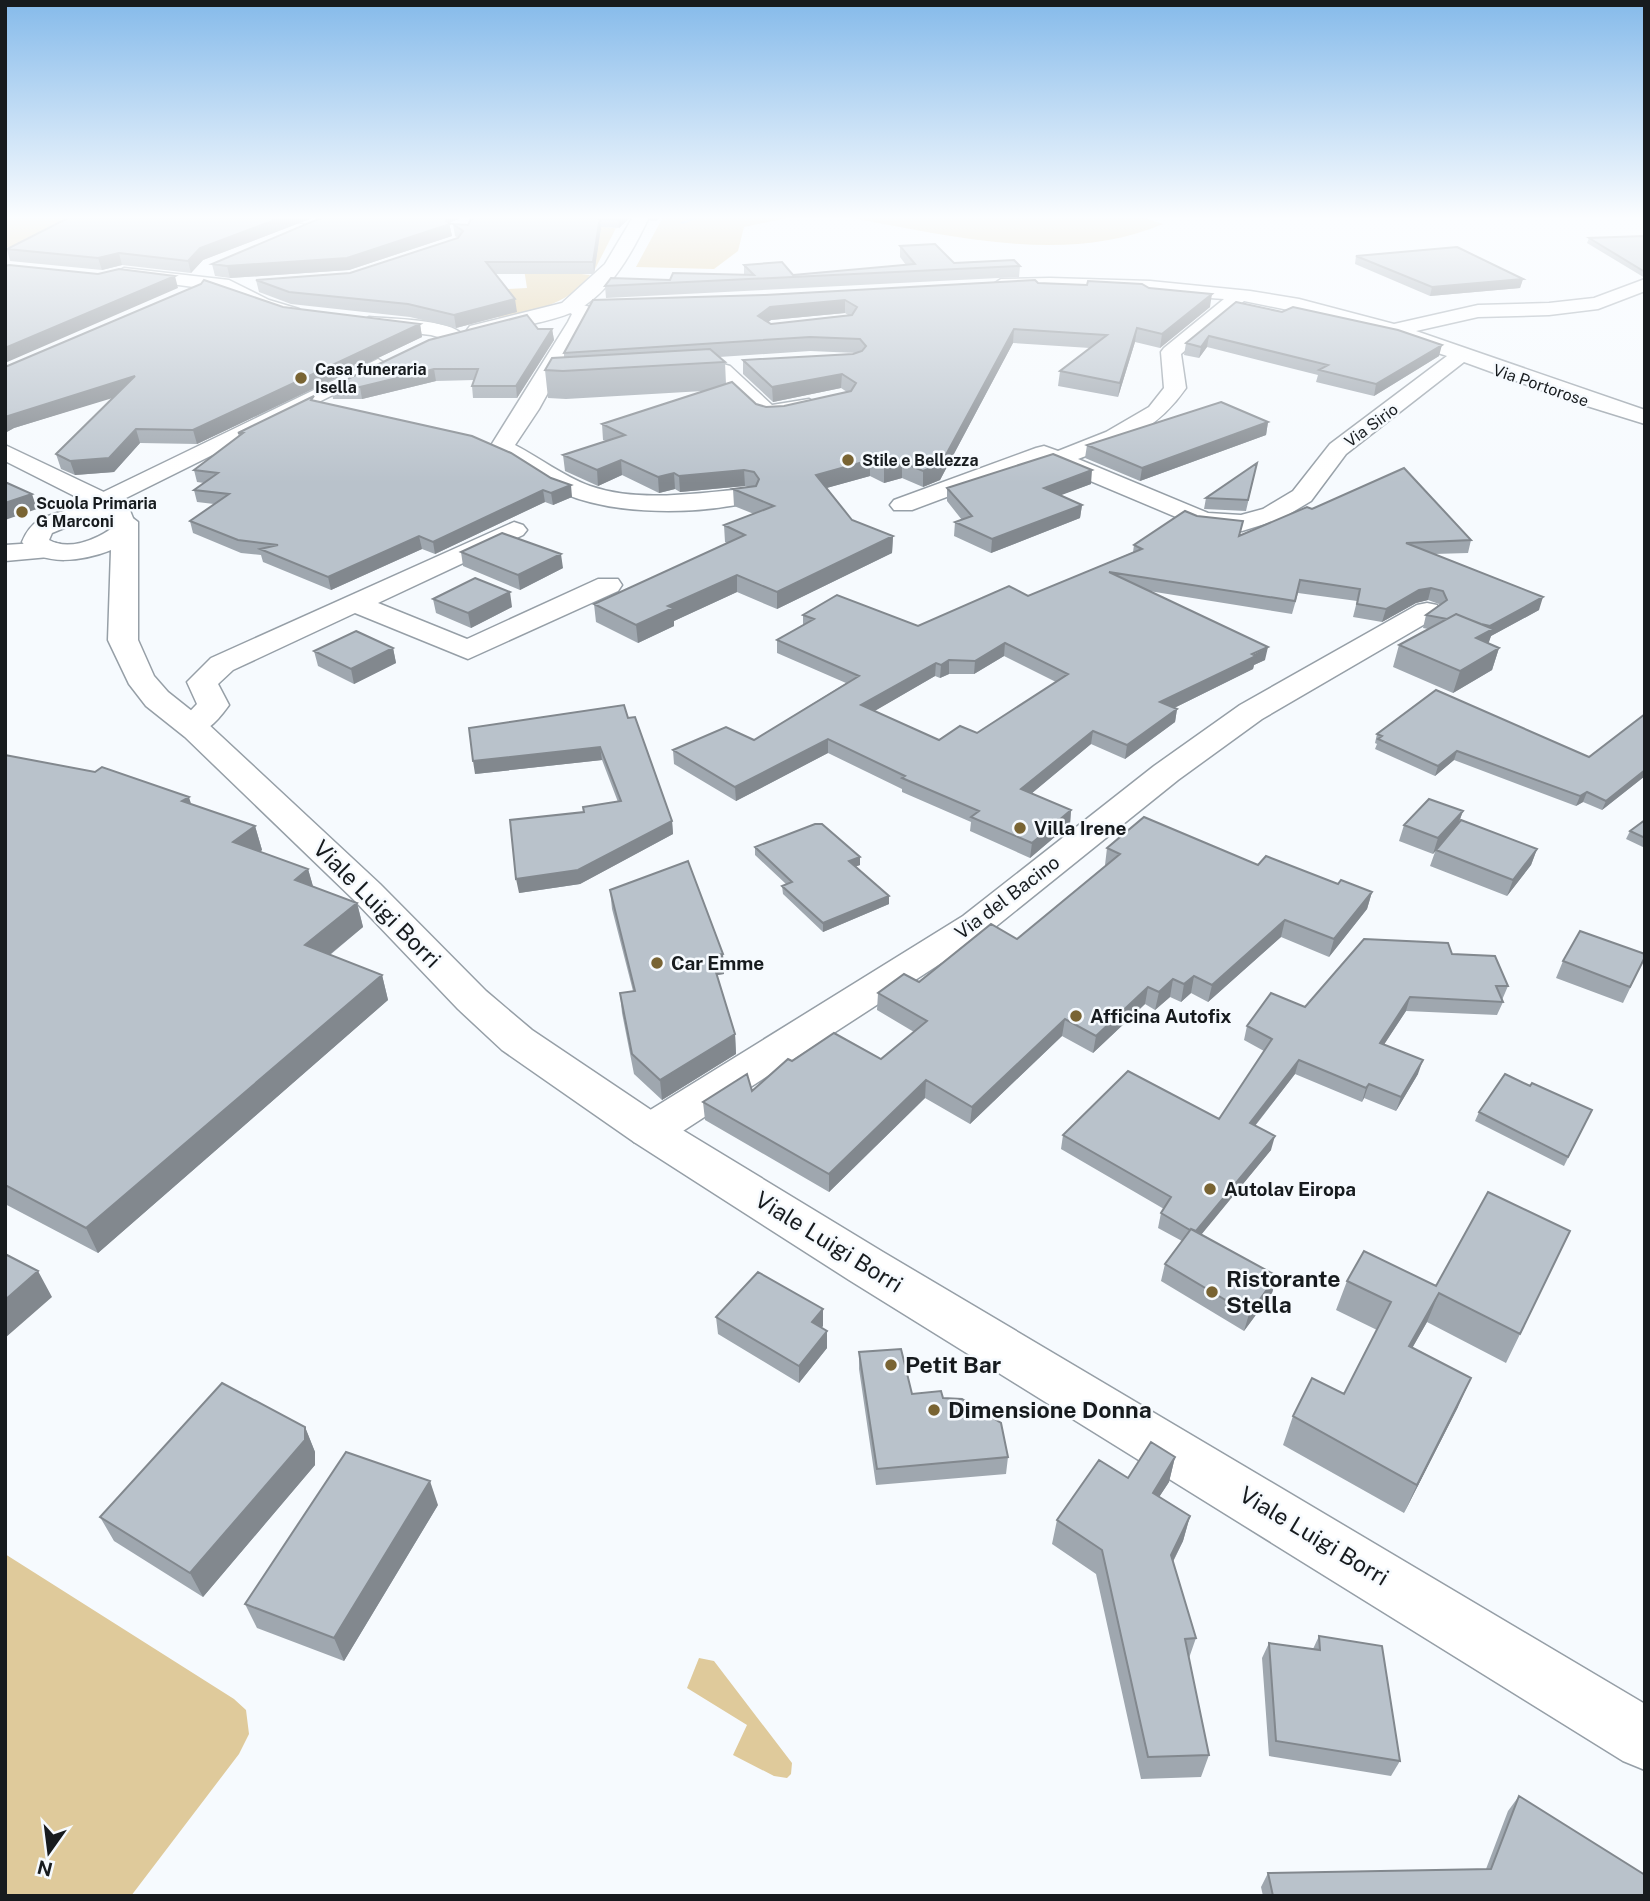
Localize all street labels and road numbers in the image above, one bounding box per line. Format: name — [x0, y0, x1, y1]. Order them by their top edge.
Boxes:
street label: Via Portorose — [1491, 360, 1591, 411]
street label: Via Sirio — [1341, 400, 1402, 451]
street label: Viale Luigi Borri — [308, 834, 447, 973]
street label: Via del Bacino — [951, 851, 1063, 943]
street label: Viale Luigi Borri — [750, 1185, 908, 1298]
street label: Viale Luigi Borri — [1235, 1480, 1394, 1591]

